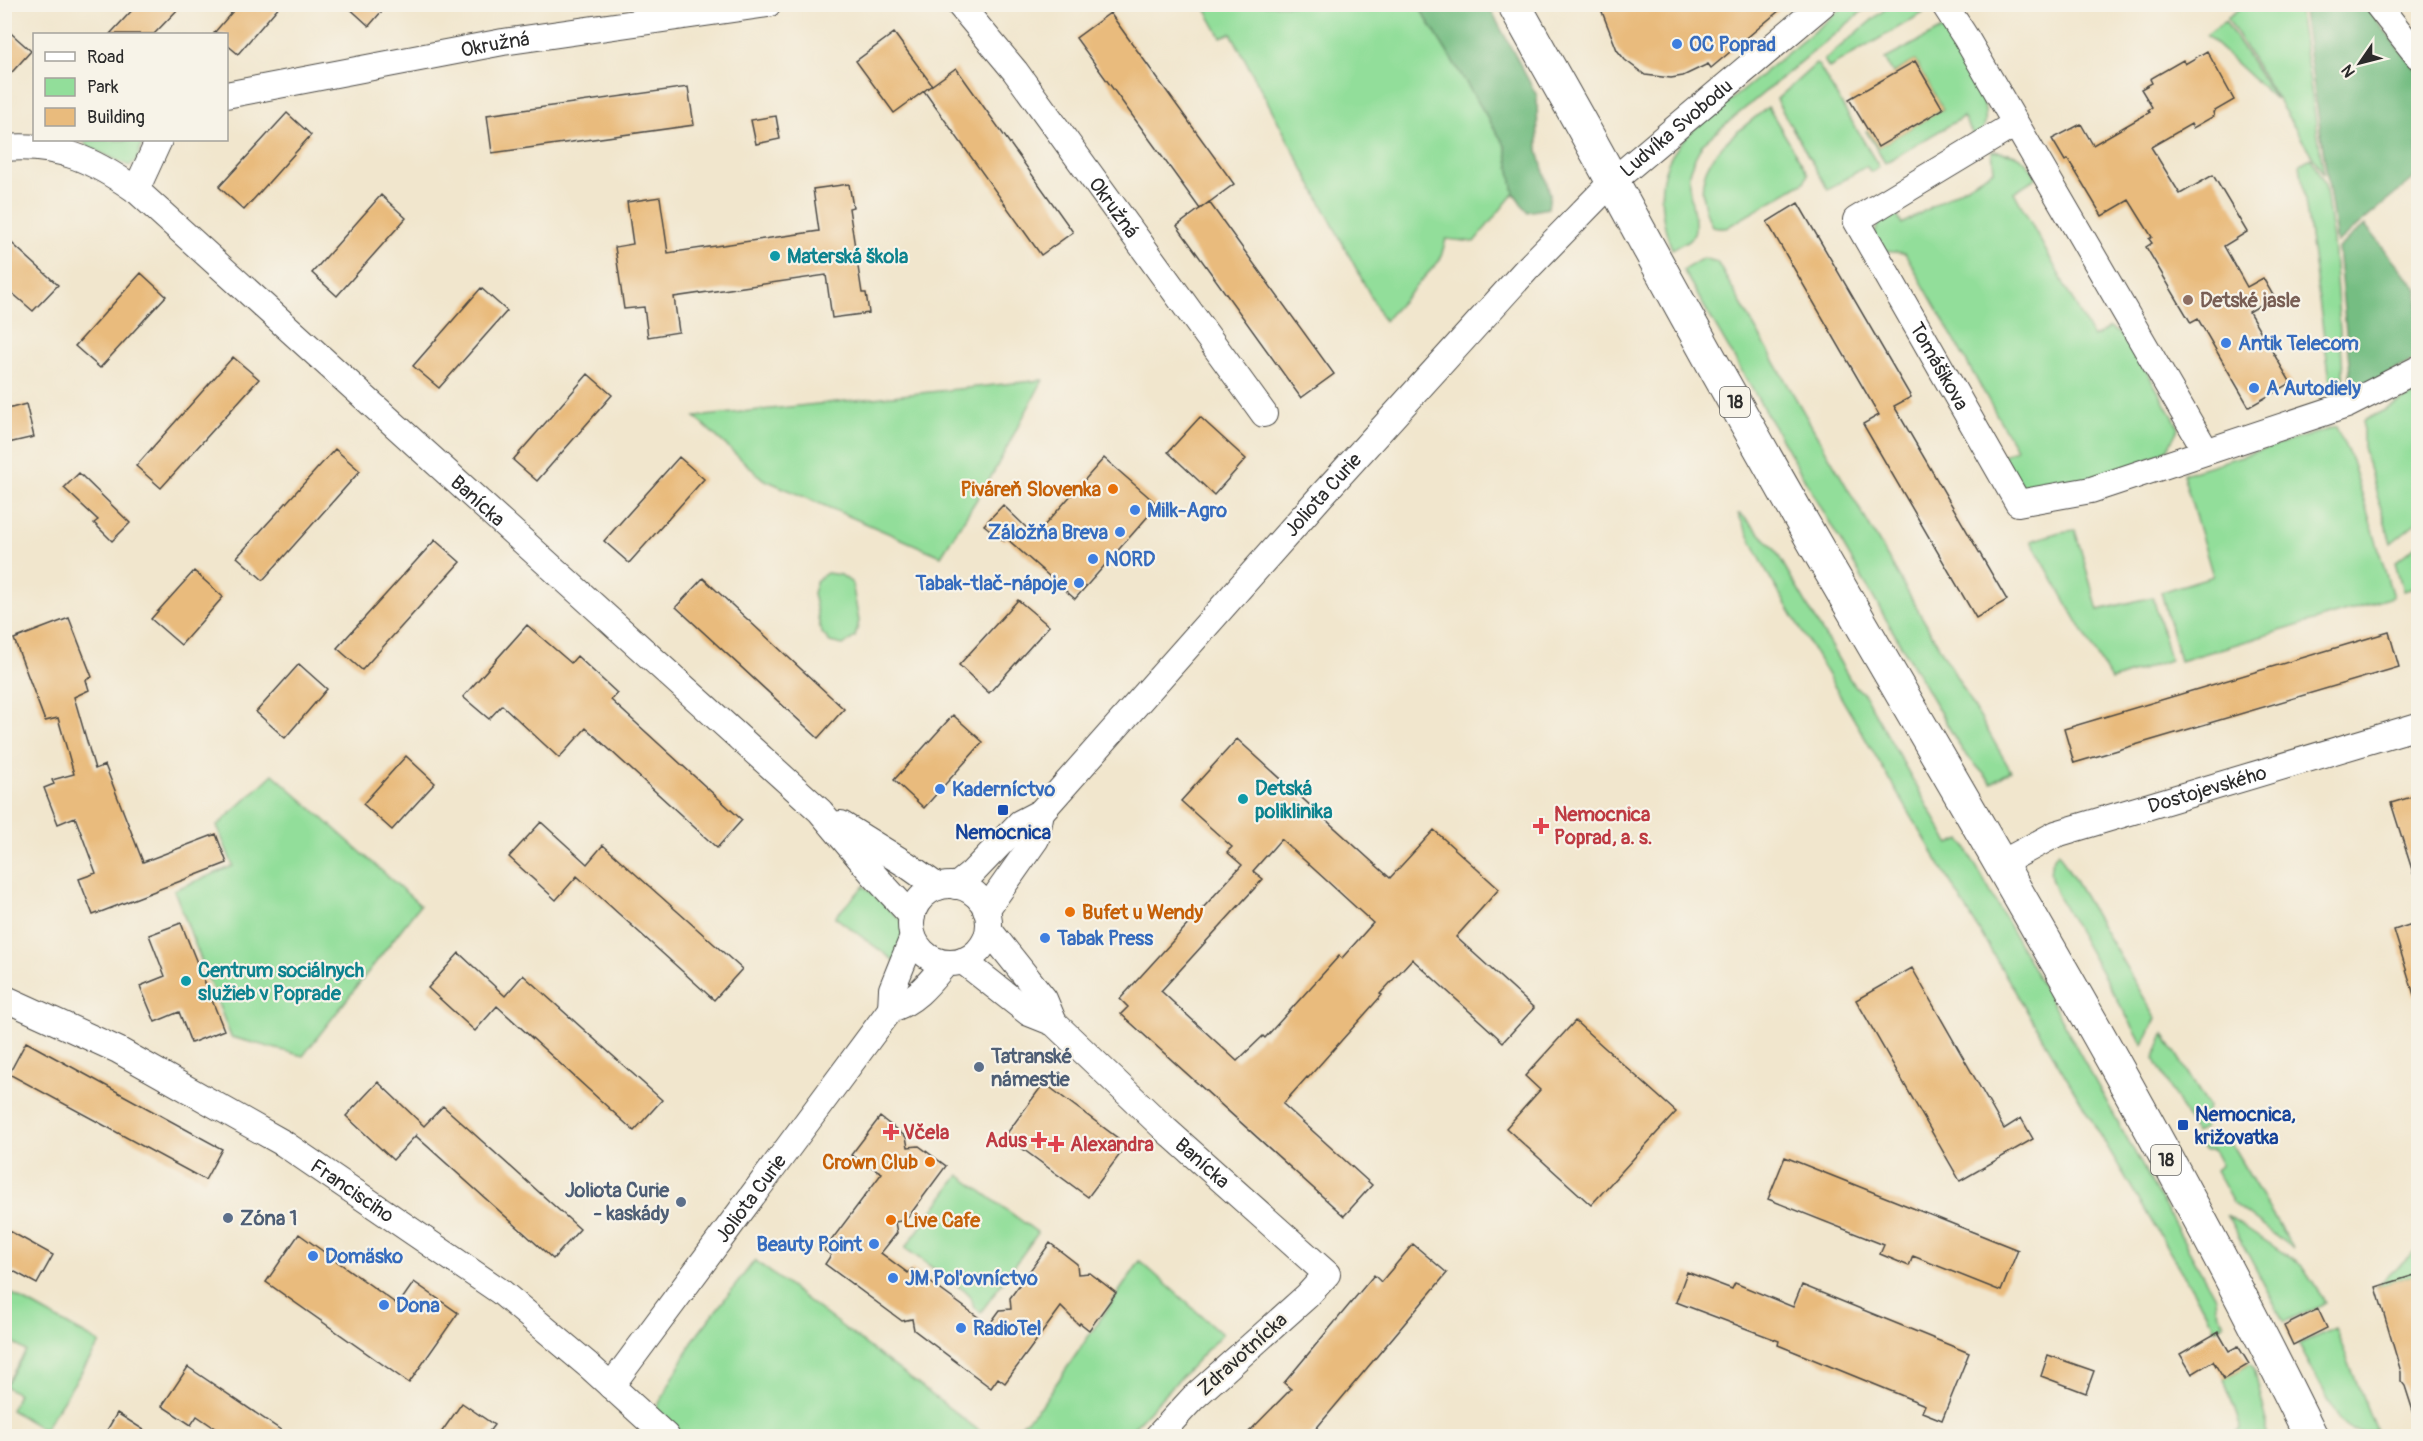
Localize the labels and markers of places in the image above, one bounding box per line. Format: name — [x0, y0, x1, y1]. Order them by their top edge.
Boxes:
place label: OC Poprad — [1689, 32, 1776, 57]
marker: OC Poprad — [1670, 37, 1684, 51]
place label: Materská škola — [787, 244, 908, 269]
marker: Materská škola — [768, 249, 782, 263]
place label: Detské jasle — [2200, 288, 2301, 313]
marker: Detské jasle — [2181, 293, 2195, 307]
place label: Antik Telecom — [2238, 331, 2359, 356]
marker: Antik Telecom — [2219, 336, 2233, 350]
place label: A Autodiely — [2266, 376, 2361, 401]
marker: A Autodiely — [2247, 381, 2261, 395]
place label: Piváreň Slovenka — [960, 477, 1101, 502]
marker: Piváreň Slovenka — [1106, 482, 1120, 496]
place label: Milk-Agro — [1147, 498, 1227, 523]
marker: Milk-Agro — [1128, 503, 1142, 517]
place label: Záložňa Breva — [988, 520, 1108, 545]
marker: Záložňa Breva — [1113, 525, 1127, 539]
place label: NORD — [1105, 547, 1156, 572]
marker: NORD — [1086, 552, 1100, 566]
place label: Tabak-tlač-nápoje — [915, 571, 1068, 596]
marker: Tabak-tlač-nápoje — [1072, 576, 1086, 590]
place label: Detská poliklinika — [1255, 776, 1332, 824]
place label: Kaderníctvo — [952, 777, 1055, 802]
marker: Kaderníctvo — [933, 782, 947, 796]
marker: Detská poliklinika — [1236, 792, 1250, 806]
place label: Nemocnica Poprad, a. s. — [1554, 802, 1652, 850]
marker: Nemocnica — [996, 803, 1010, 817]
marker: Nemocnica Poprad, a. s. — [1532, 817, 1550, 835]
place label: Nemocnica — [955, 820, 1051, 845]
place label: Bufet u Wendy — [1082, 900, 1204, 925]
marker: Bufet u Wendy — [1063, 905, 1077, 919]
place label: Tabak Press — [1056, 926, 1153, 951]
marker: Tabak Press — [1038, 931, 1052, 945]
place label: Centrum sociálnych služieb v Poprade — [198, 958, 364, 1006]
marker: Centrum sociálnych služieb v Poprade — [179, 974, 193, 988]
place label: Tatranské námestie — [990, 1044, 1073, 1092]
marker: Tatranské námestie — [972, 1060, 986, 1074]
place label: Nemocnica, križovatka — [2194, 1102, 2296, 1150]
marker: Nemocnica, križovatka — [2176, 1118, 2190, 1132]
place label: Včela — [903, 1120, 949, 1145]
marker: Včela — [884, 1125, 898, 1139]
place label: Adus — [985, 1128, 1027, 1153]
place label: Alexandra — [1070, 1132, 1154, 1157]
marker: Adus — [1032, 1133, 1046, 1147]
marker: Alexandra — [1047, 1135, 1065, 1153]
place label: Crown Club — [822, 1150, 918, 1175]
marker: Crown Club — [923, 1155, 937, 1169]
place label: Joliota Curie - kaskády — [565, 1178, 670, 1226]
marker: Joliota Curie - kaskády — [674, 1195, 688, 1209]
place label: Zóna 1 — [240, 1206, 297, 1231]
place label: Live Cafe — [903, 1208, 981, 1233]
marker: Zóna 1 — [221, 1211, 235, 1225]
marker: Live Cafe — [884, 1213, 898, 1227]
place label: Beauty Point — [757, 1232, 863, 1257]
marker: Beauty Point — [867, 1237, 881, 1251]
place label: Domäsko — [325, 1244, 403, 1269]
marker: Domäsko — [306, 1249, 320, 1263]
place label: JM Poľovníctvo — [905, 1266, 1038, 1291]
marker: JM Poľovníctvo — [886, 1271, 900, 1285]
place label: Dona — [396, 1293, 440, 1318]
marker: Dona — [377, 1298, 391, 1312]
place label: RadioTel — [973, 1316, 1042, 1341]
marker: RadioTel — [954, 1321, 968, 1335]

